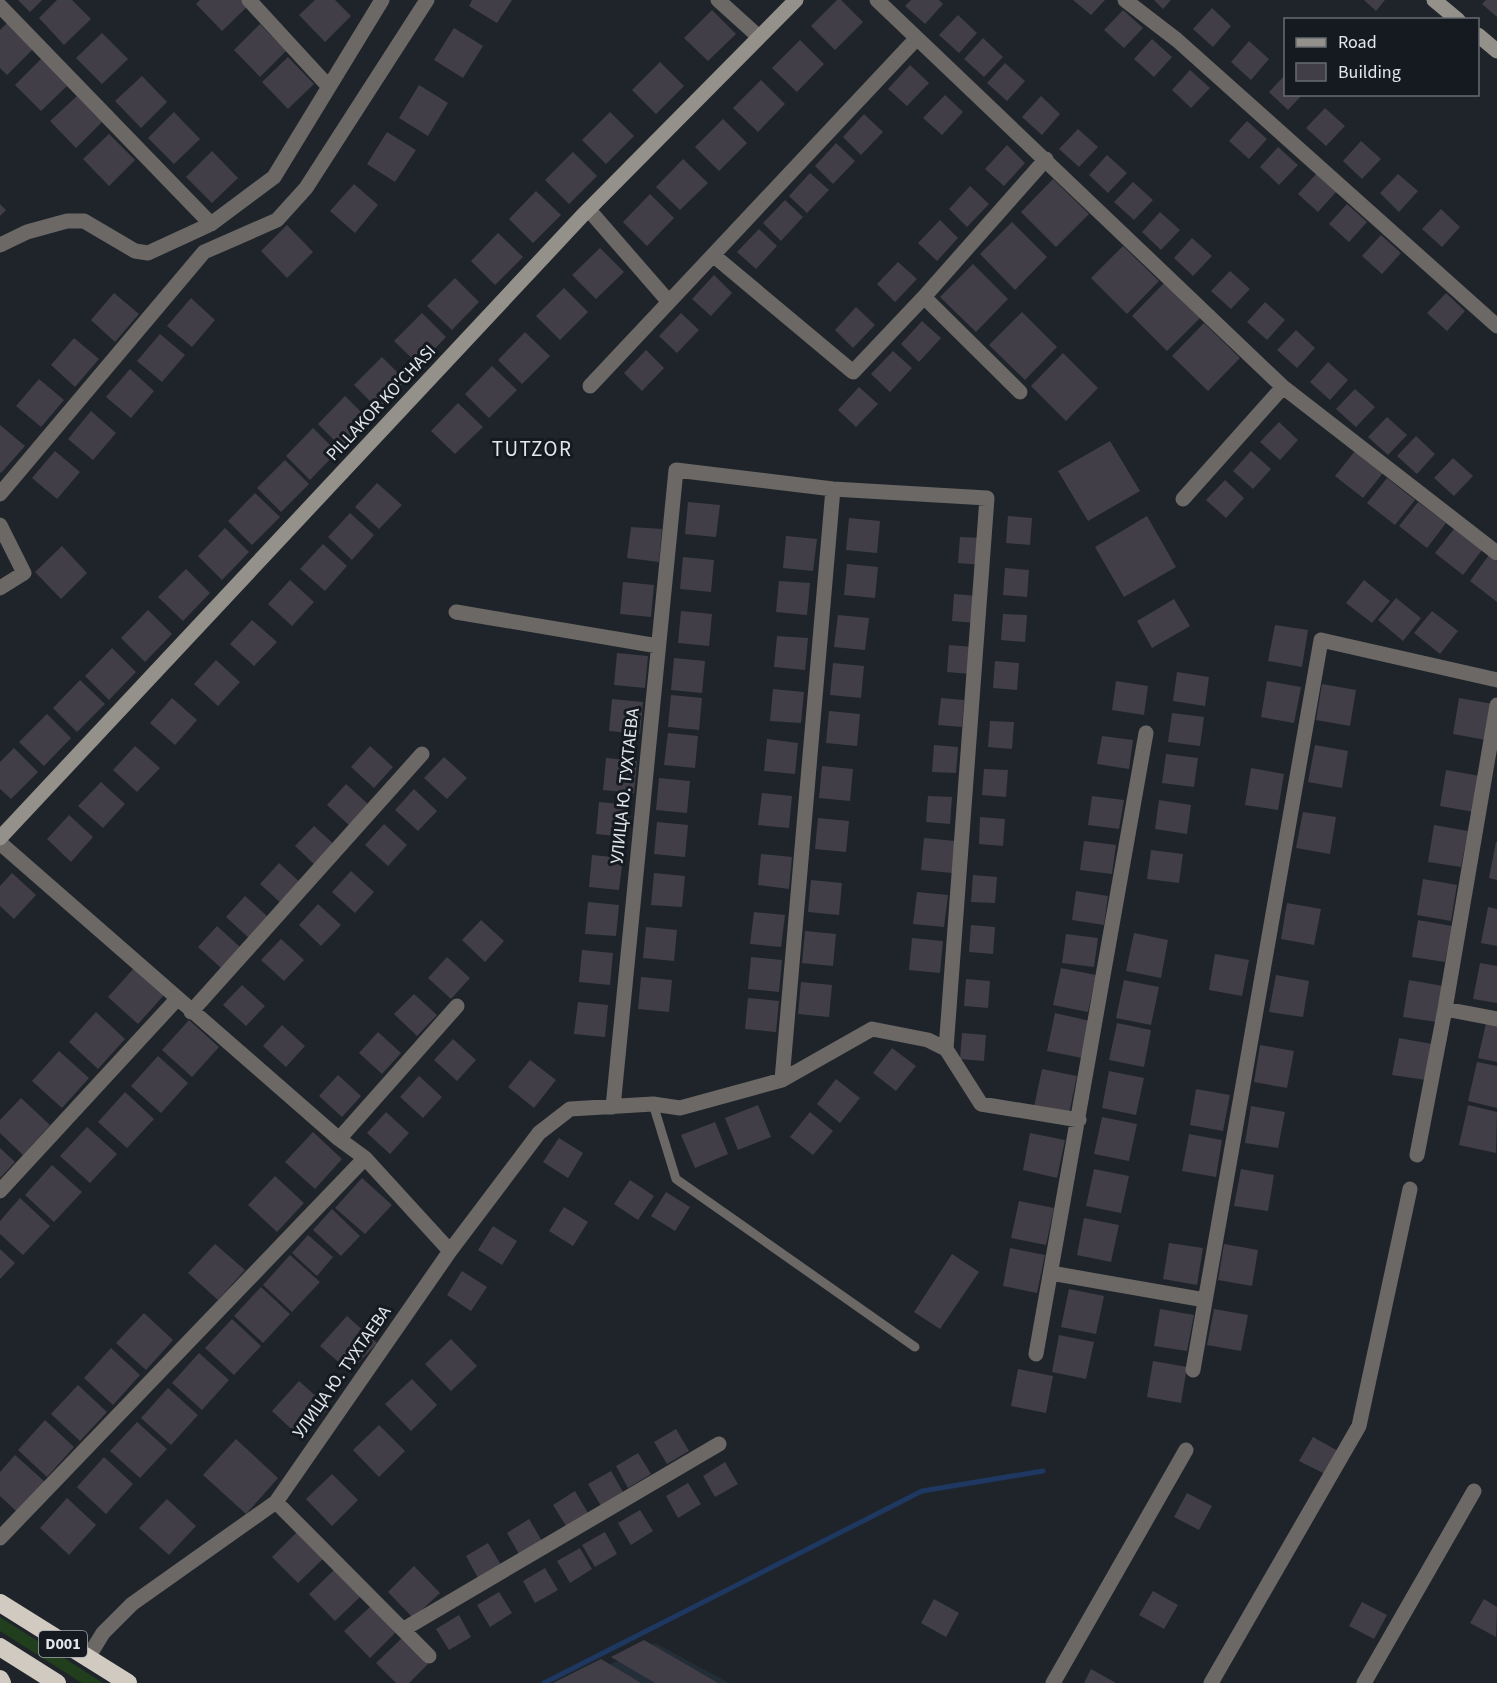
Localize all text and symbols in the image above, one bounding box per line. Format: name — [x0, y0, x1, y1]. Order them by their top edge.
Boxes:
legend — [1284, 18, 1479, 96]
text: Road — [1338, 30, 1377, 55]
text: Building — [1338, 60, 1401, 85]
street label: PILLAKOR KO'CHASI — [320, 339, 442, 467]
district label: TUTZOR — [492, 434, 572, 464]
street label: УЛИЦА Ю. ТУХТАЕВА — [604, 707, 646, 865]
street label: УЛИЦА Ю. ТУХТАЕВА — [287, 1301, 397, 1443]
road number: D001 — [39, 1631, 87, 1657]

